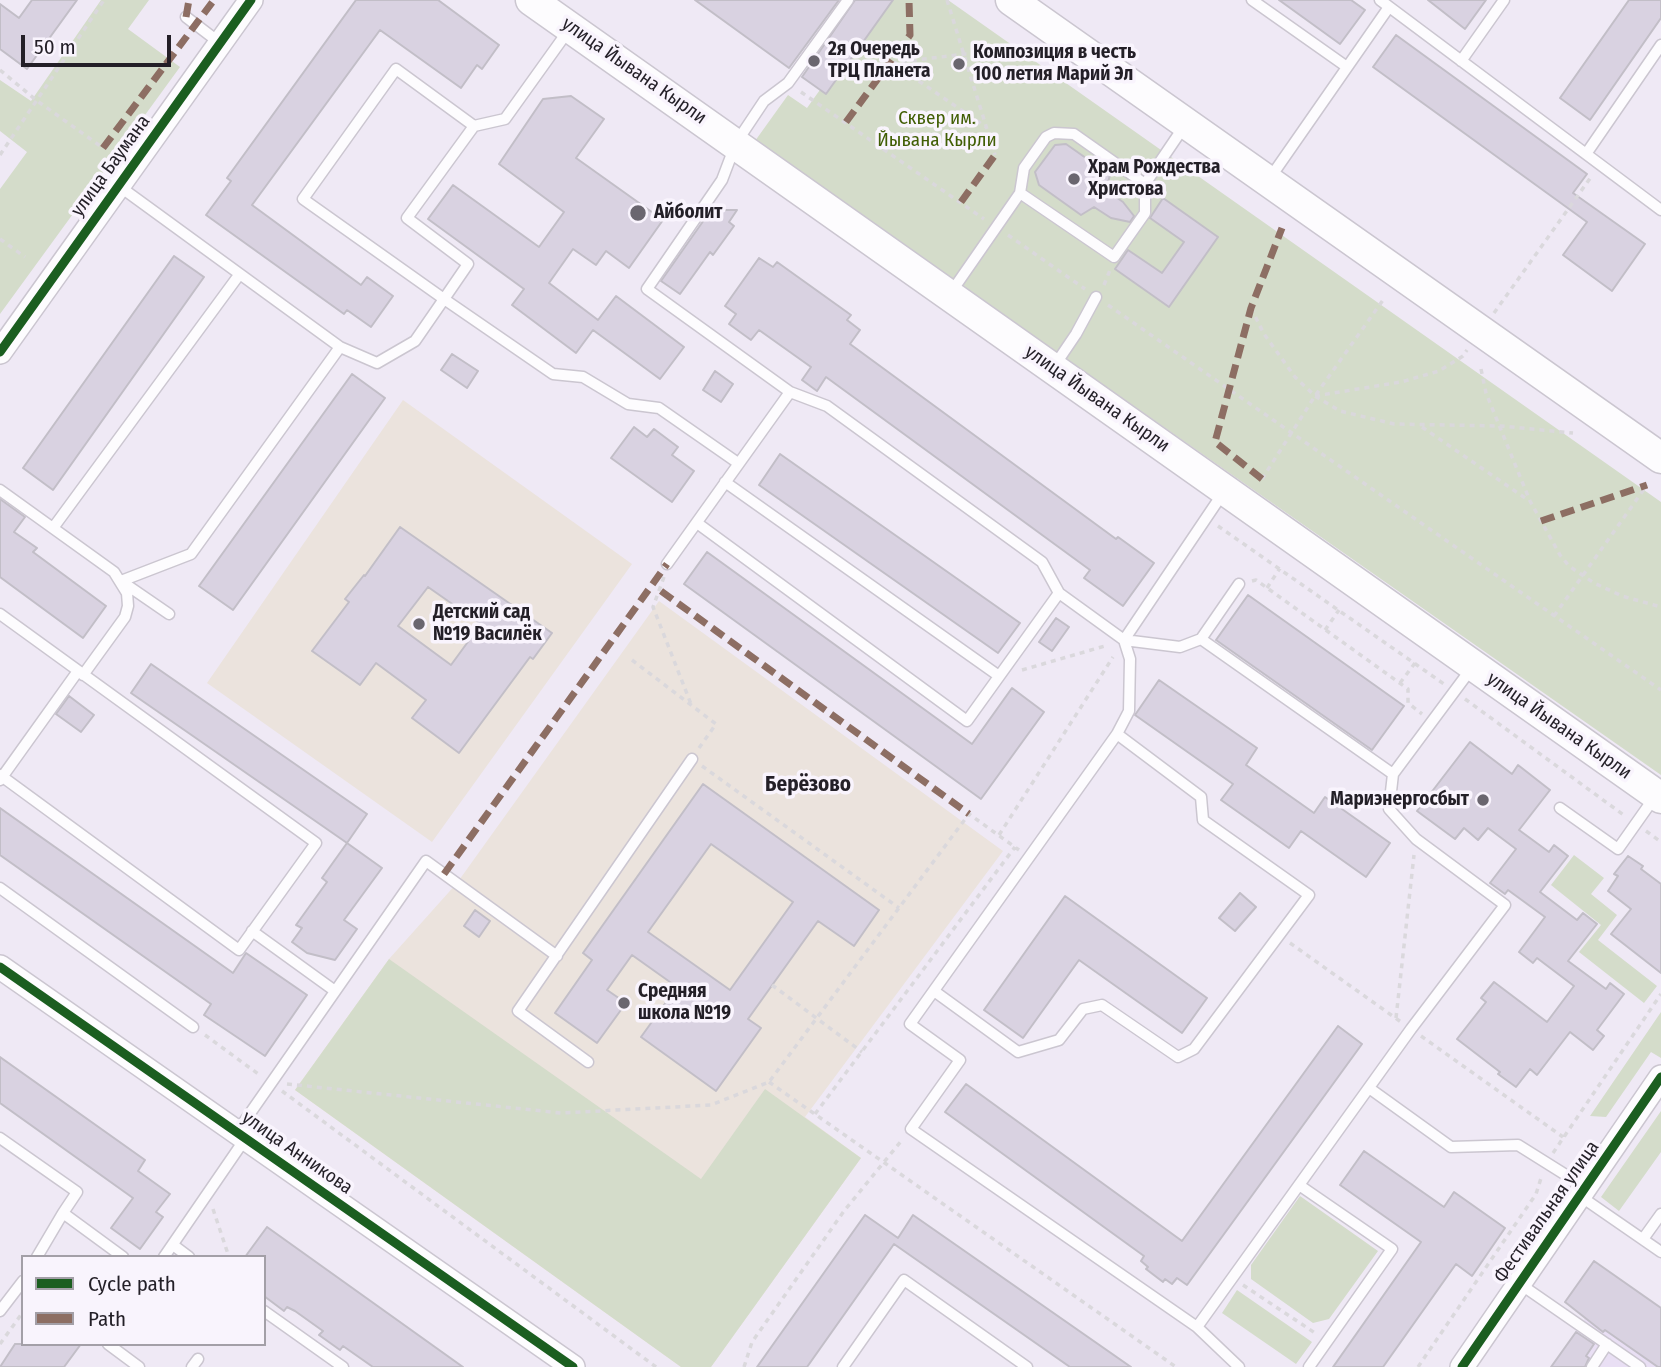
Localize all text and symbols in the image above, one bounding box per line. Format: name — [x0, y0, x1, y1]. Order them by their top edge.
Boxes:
street label: улица Йывана Кырли — [557, 12, 711, 130]
scale bar — [24, 21, 175, 65]
text: 50 m — [34, 34, 76, 60]
place label: 2я Очередь ТРЦ Планета — [828, 39, 930, 83]
place label: Композиция в честь 100 летия Марий Эл — [973, 42, 1136, 86]
marker: 2я Очередь ТРЦ Планета — [806, 53, 822, 69]
marker: Композиция в честь 100 летия Марий Эл — [951, 56, 967, 72]
park label: Сквер им. Йывана Кырли — [877, 108, 997, 152]
street label: улица Баумана — [67, 111, 155, 221]
place label: Храм Рождества Христова — [1088, 157, 1220, 201]
marker: Храм Рождества Христова — [1066, 171, 1082, 187]
place label: Айболит — [654, 202, 723, 224]
marker: Айболит — [628, 203, 648, 223]
street label: улица Йывана Кырли — [1020, 340, 1174, 458]
place label: Детский сад №19 Василёк — [433, 602, 542, 646]
marker: Детский сад №19 Василёк — [411, 616, 427, 632]
street label: улица Йывана Кырли — [1482, 667, 1636, 785]
district label: Берёзово — [765, 772, 851, 798]
place label: Мариэнергосбыт — [1330, 789, 1469, 811]
marker: Мариэнергосбыт — [1475, 792, 1491, 808]
place label: Средняя школа №19 — [638, 981, 731, 1025]
marker: Средняя школа №19 — [616, 995, 632, 1011]
street label: улица Анникова — [237, 1106, 357, 1200]
street label: Фестивальная улица — [1490, 1137, 1604, 1287]
legend — [21, 1255, 266, 1346]
text: Cycle path — [88, 1271, 176, 1297]
text: Path — [88, 1306, 126, 1332]

